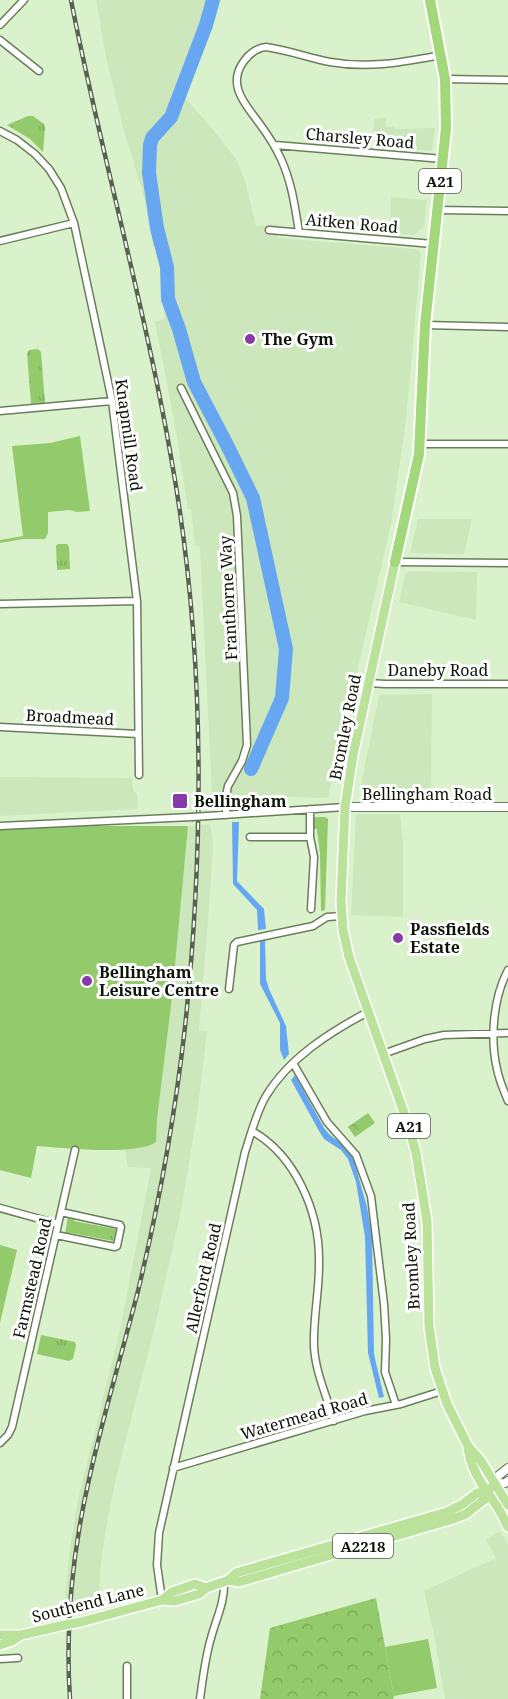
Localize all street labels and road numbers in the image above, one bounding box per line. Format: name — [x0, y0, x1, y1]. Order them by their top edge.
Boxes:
street label: Charsley Road — [305, 122, 415, 154]
road number: A21 — [419, 169, 461, 193]
street label: Aitken Road — [305, 208, 399, 238]
street label: Knapmill Road — [110, 377, 148, 493]
street label: Franthorne Way — [214, 534, 242, 661]
street label: Daneby Road — [388, 659, 489, 681]
street label: Bromley Road — [324, 672, 366, 782]
street label: Broadmead — [25, 704, 115, 730]
street label: Bellingham Road — [362, 783, 492, 805]
road number: A21 — [388, 1114, 430, 1138]
street label: Bromley Road — [397, 1202, 425, 1310]
street label: Farmstead Road — [7, 1215, 57, 1341]
street label: Allerford Road — [180, 1221, 226, 1335]
street label: Watermead Road — [238, 1387, 370, 1445]
road number: A2218 — [333, 1534, 393, 1558]
street label: Southend Lane — [30, 1578, 146, 1628]

